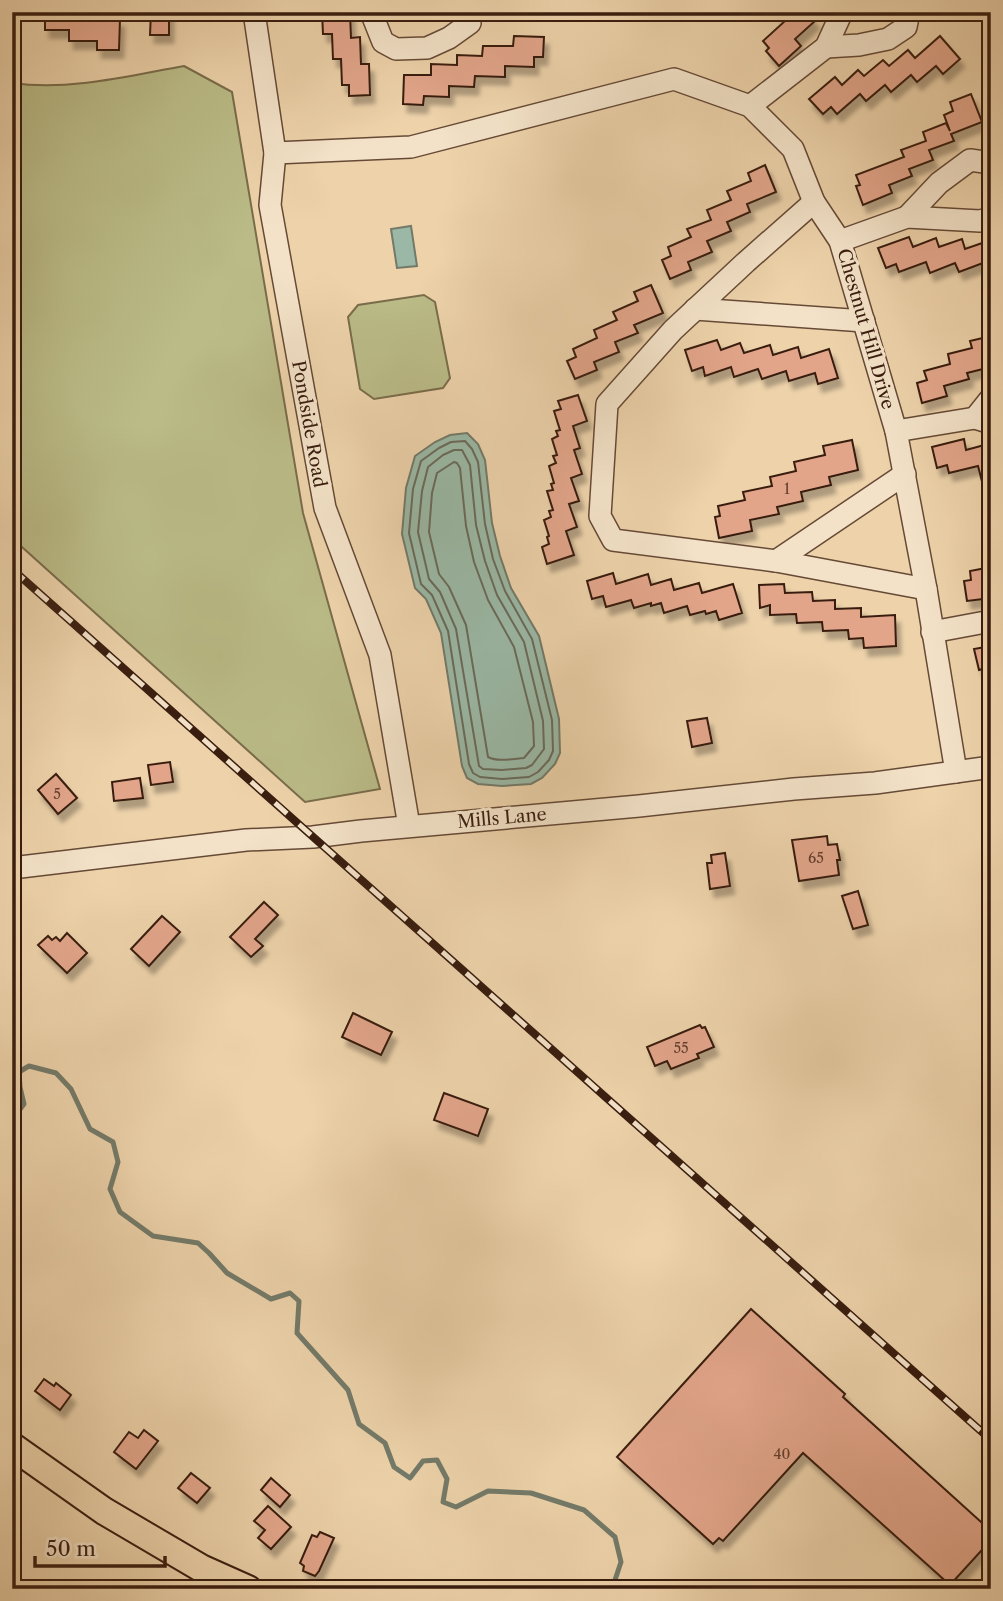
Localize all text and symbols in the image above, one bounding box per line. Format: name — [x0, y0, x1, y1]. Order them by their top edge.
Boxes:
street label: Chestnut Hill Drive — [833, 246, 899, 412]
street label: Pondside Road — [287, 359, 331, 489]
house number: 1 — [784, 480, 790, 498]
house number: 5 — [53, 785, 61, 803]
street label: Mills Lane — [456, 803, 548, 833]
house number: 65 — [808, 849, 824, 867]
house number: 55 — [673, 1039, 689, 1057]
house number: 40 — [774, 1445, 791, 1463]
scale bar — [35, 1524, 164, 1568]
text: 50 m — [46, 1536, 96, 1561]

